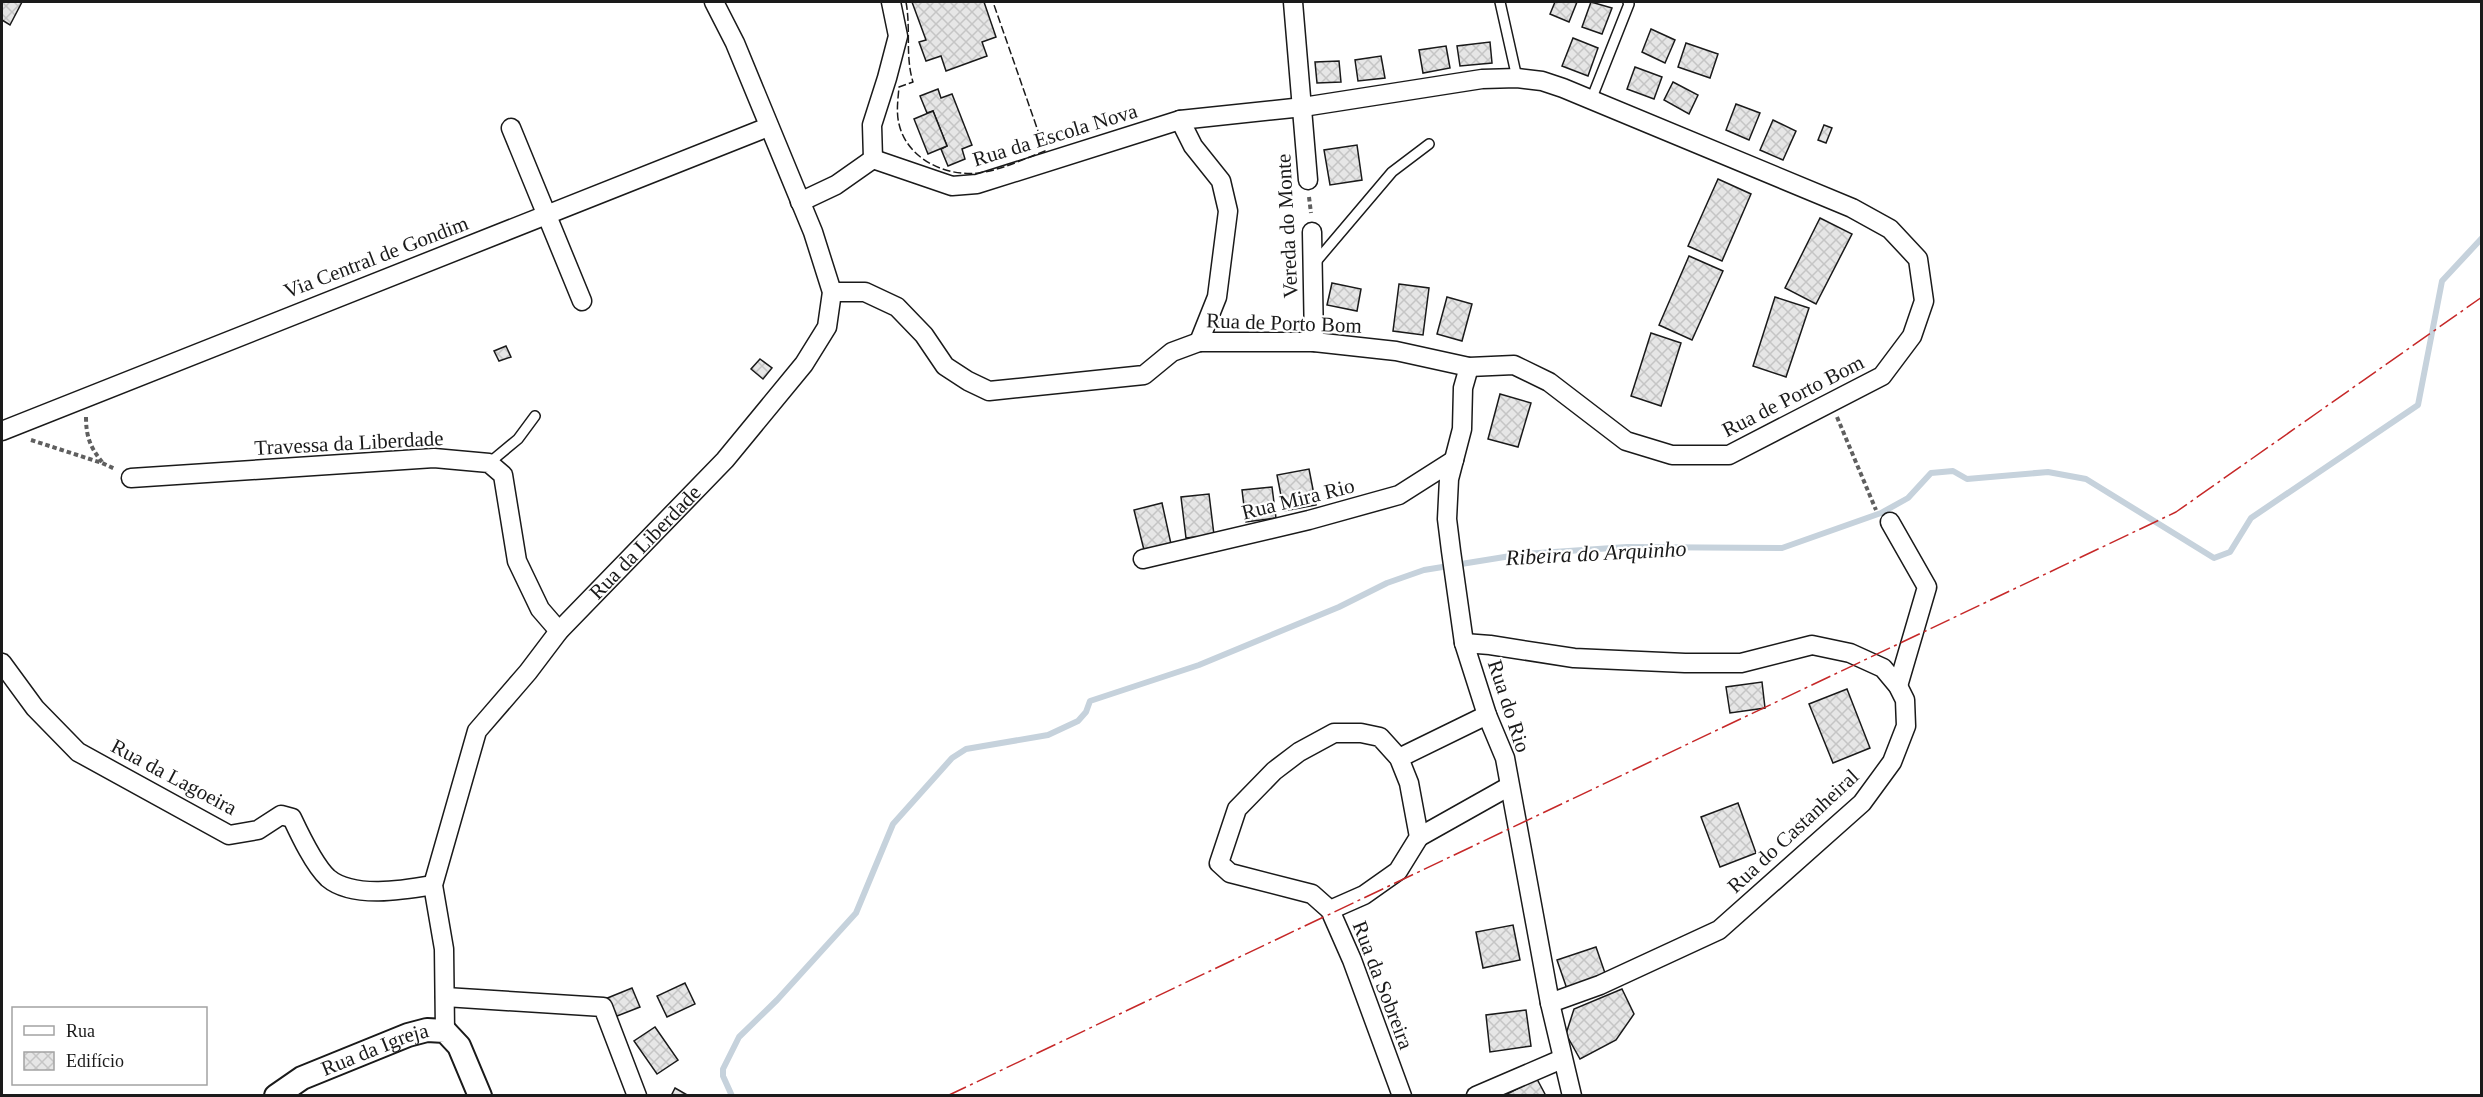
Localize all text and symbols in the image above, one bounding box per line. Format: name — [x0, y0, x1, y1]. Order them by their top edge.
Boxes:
street label: Rua da Escola Nova — [970, 98, 1141, 171]
street label: Vereda do Monte — [1271, 153, 1303, 299]
street label: Via Central de Gondim — [281, 211, 471, 303]
street label: Rua de Porto Bom — [1206, 308, 1362, 338]
street label: Rua de Porto Bom — [1718, 350, 1868, 442]
street label: Travessa da Liberdade — [254, 426, 444, 460]
street label: Rua Mira Rio — [1239, 473, 1357, 525]
street label: Rua da Liberdade — [584, 480, 706, 604]
water label: Ribeira do Arquinho — [1504, 536, 1687, 570]
street label: Rua do Rio — [1483, 657, 1535, 755]
street label: Rua da Lagoeira — [107, 734, 241, 820]
street label: Rua do Castanheiral — [1723, 764, 1864, 898]
street label: Rua da Sobreira — [1348, 918, 1419, 1053]
legend — [12, 1007, 207, 1085]
street label: Rua da Igreja — [318, 1018, 432, 1081]
text: Rua — [66, 1021, 95, 1041]
text: Edifício — [66, 1051, 124, 1071]

